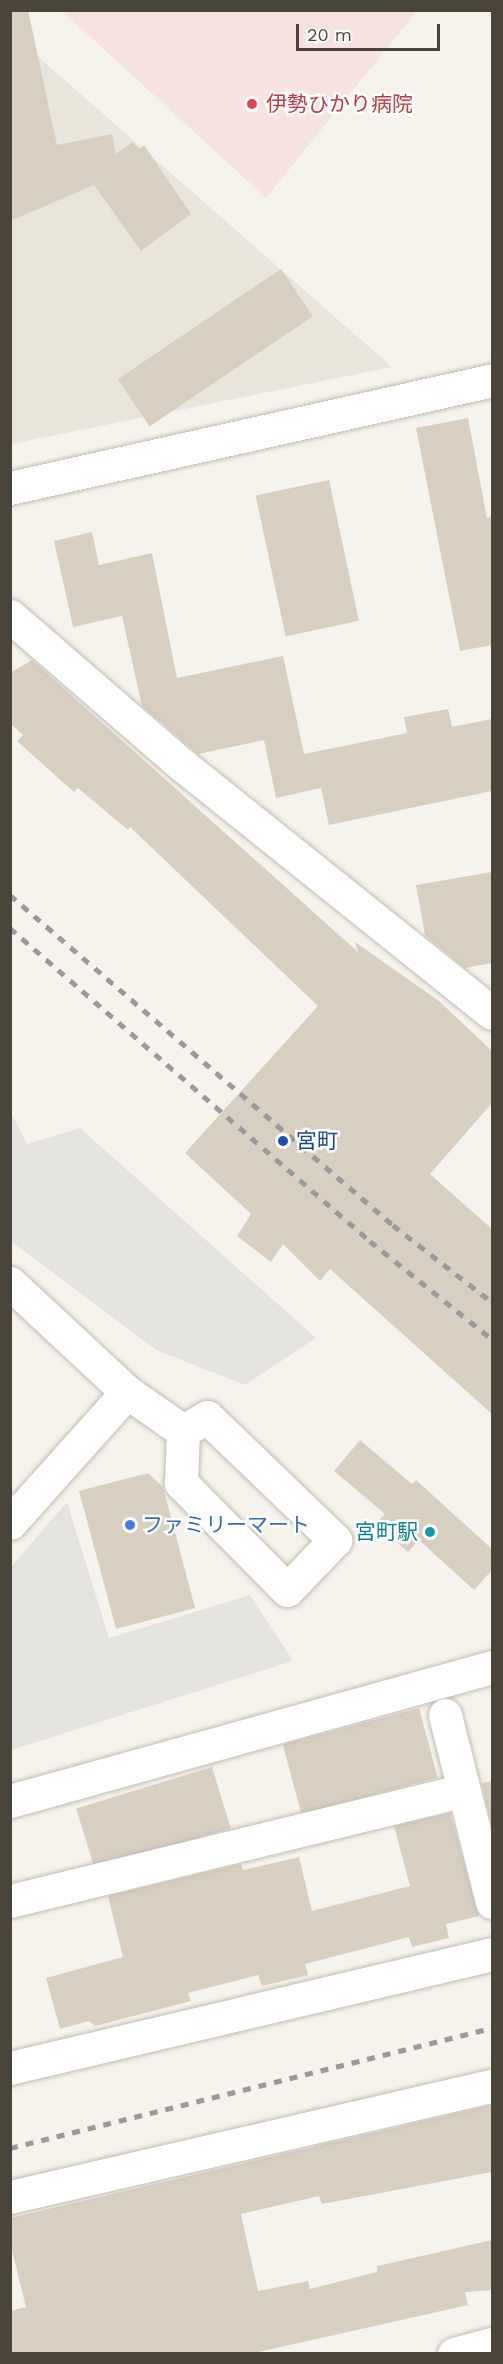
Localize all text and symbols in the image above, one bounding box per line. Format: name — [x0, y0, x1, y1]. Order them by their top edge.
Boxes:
scale bar — [299, 12, 443, 50]
text: 20 m — [307, 24, 352, 45]
place label: 伊勢ひかり病院 — [266, 91, 413, 117]
marker: 伊勢ひかり病院 — [243, 95, 261, 113]
place label: 宮町 — [296, 1128, 338, 1154]
marker: 宮町 — [274, 1132, 292, 1150]
place label: ファミリーマート — [142, 1512, 310, 1538]
marker: ファミリーマート — [123, 1518, 137, 1532]
place label: 宮町駅 — [355, 1519, 418, 1545]
marker: 宮町駅 — [423, 1525, 437, 1539]

